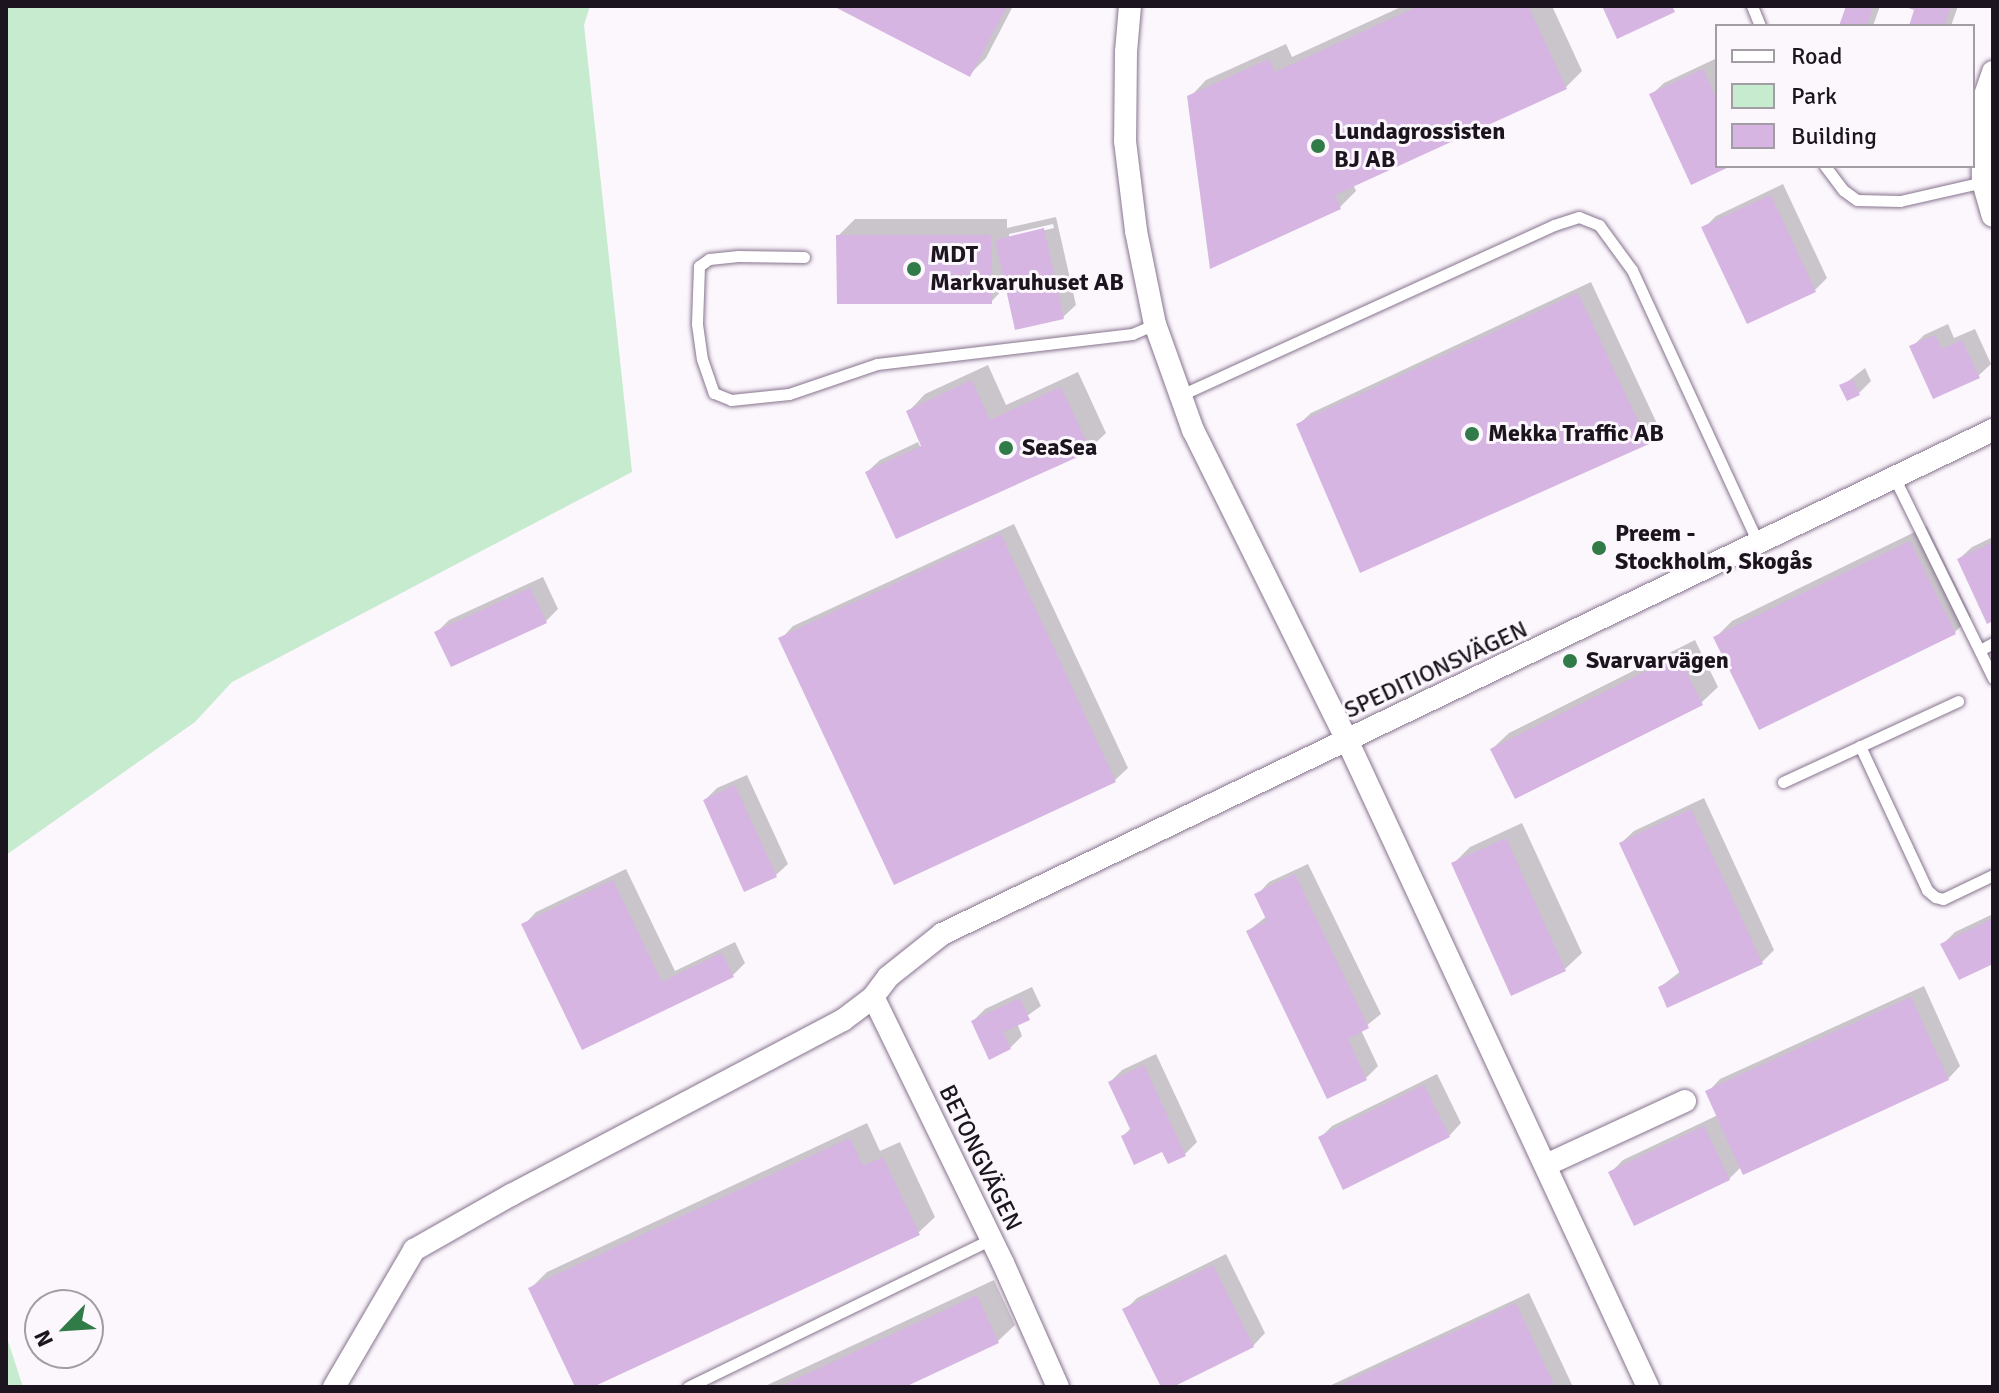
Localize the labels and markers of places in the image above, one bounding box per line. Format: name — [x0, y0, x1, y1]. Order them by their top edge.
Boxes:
place label: Lundagrossisten BJ AB — [1334, 118, 1505, 174]
marker: Lundagrossisten BJ AB — [1309, 137, 1327, 155]
place label: MDT Markvaruhuset AB — [930, 241, 1124, 297]
marker: MDT Markvaruhuset AB — [905, 260, 923, 278]
place label: Mekka Traffic AB — [1488, 420, 1664, 448]
marker: Mekka Traffic AB — [1463, 425, 1481, 443]
place label: SeaSea — [1022, 434, 1097, 462]
marker: SeaSea — [997, 439, 1015, 457]
place label: Preem - Stockholm, Skogås — [1615, 520, 1812, 576]
marker: Preem - Stockholm, Skogås — [1590, 539, 1608, 557]
place label: Svarvarvägen — [1586, 647, 1729, 675]
marker: Svarvarvägen — [1561, 652, 1579, 670]

